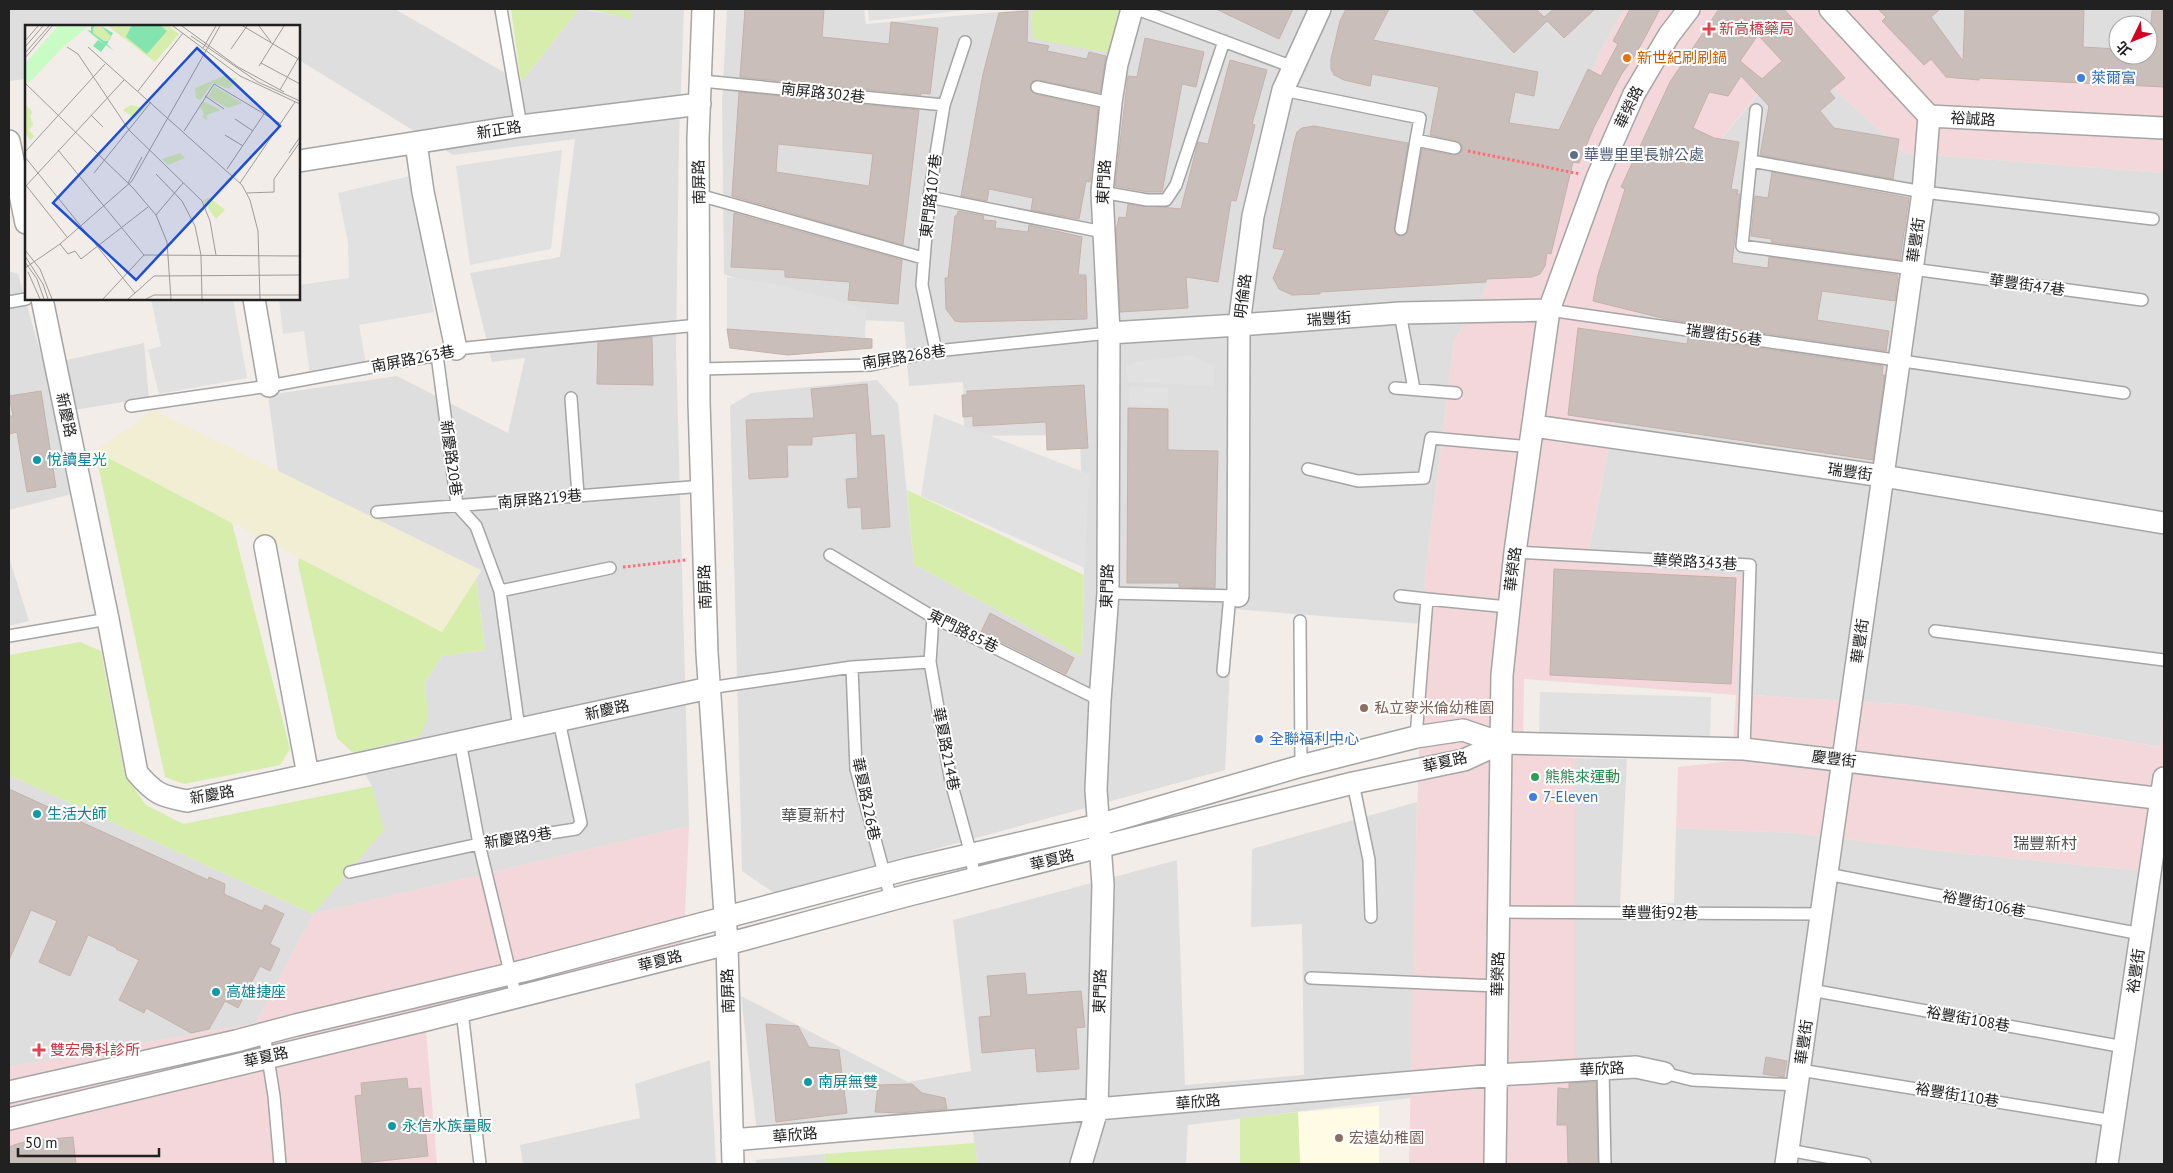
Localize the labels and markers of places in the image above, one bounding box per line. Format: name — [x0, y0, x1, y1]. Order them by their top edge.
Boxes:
place label: 新高橋藥局 — [1719, 19, 1794, 38]
marker: 新高橋藥局 — [1703, 23, 1715, 35]
place label: 新世紀刷刷鍋 — [1637, 48, 1727, 67]
marker: 新世紀刷刷鍋 — [1621, 52, 1633, 64]
place label: 萊爾富 — [2091, 68, 2136, 87]
marker: 萊爾富 — [2075, 72, 2087, 84]
place label: 華豐里里長辦公處 — [1584, 145, 1704, 164]
marker: 華豐里里長辦公處 — [1568, 149, 1580, 161]
place label: 悅讀星光 — [47, 450, 107, 469]
marker: 悅讀星光 — [31, 454, 43, 466]
place label: 私立麥米倫幼稚園 — [1374, 698, 1494, 717]
marker: 私立麥米倫幼稚園 — [1358, 702, 1370, 714]
place label: 全聯福利中心 — [1269, 729, 1359, 748]
marker: 全聯福利中心 — [1253, 733, 1265, 745]
place label: 熊熊來運動 — [1545, 767, 1620, 786]
marker: 熊熊來運動 — [1529, 771, 1541, 783]
place label: 7-Eleven — [1543, 787, 1598, 806]
marker: 7-Eleven — [1527, 791, 1539, 803]
place label: 生活大師 — [47, 804, 107, 823]
marker: 生活大師 — [31, 808, 43, 820]
place label: 高雄捷座 — [226, 982, 286, 1001]
marker: 高雄捷座 — [210, 986, 222, 998]
place label: 雙宏骨科診所 — [50, 1040, 140, 1059]
marker: 雙宏骨科診所 — [32, 1043, 46, 1057]
place label: 南屏無雙 — [818, 1072, 878, 1091]
marker: 南屏無雙 — [802, 1076, 814, 1088]
place label: 永信水族量販 — [402, 1116, 492, 1135]
marker: 永信水族量販 — [386, 1120, 398, 1132]
place label: 宏遠幼稚園 — [1349, 1128, 1424, 1147]
marker: 宏遠幼稚園 — [1333, 1132, 1345, 1144]

